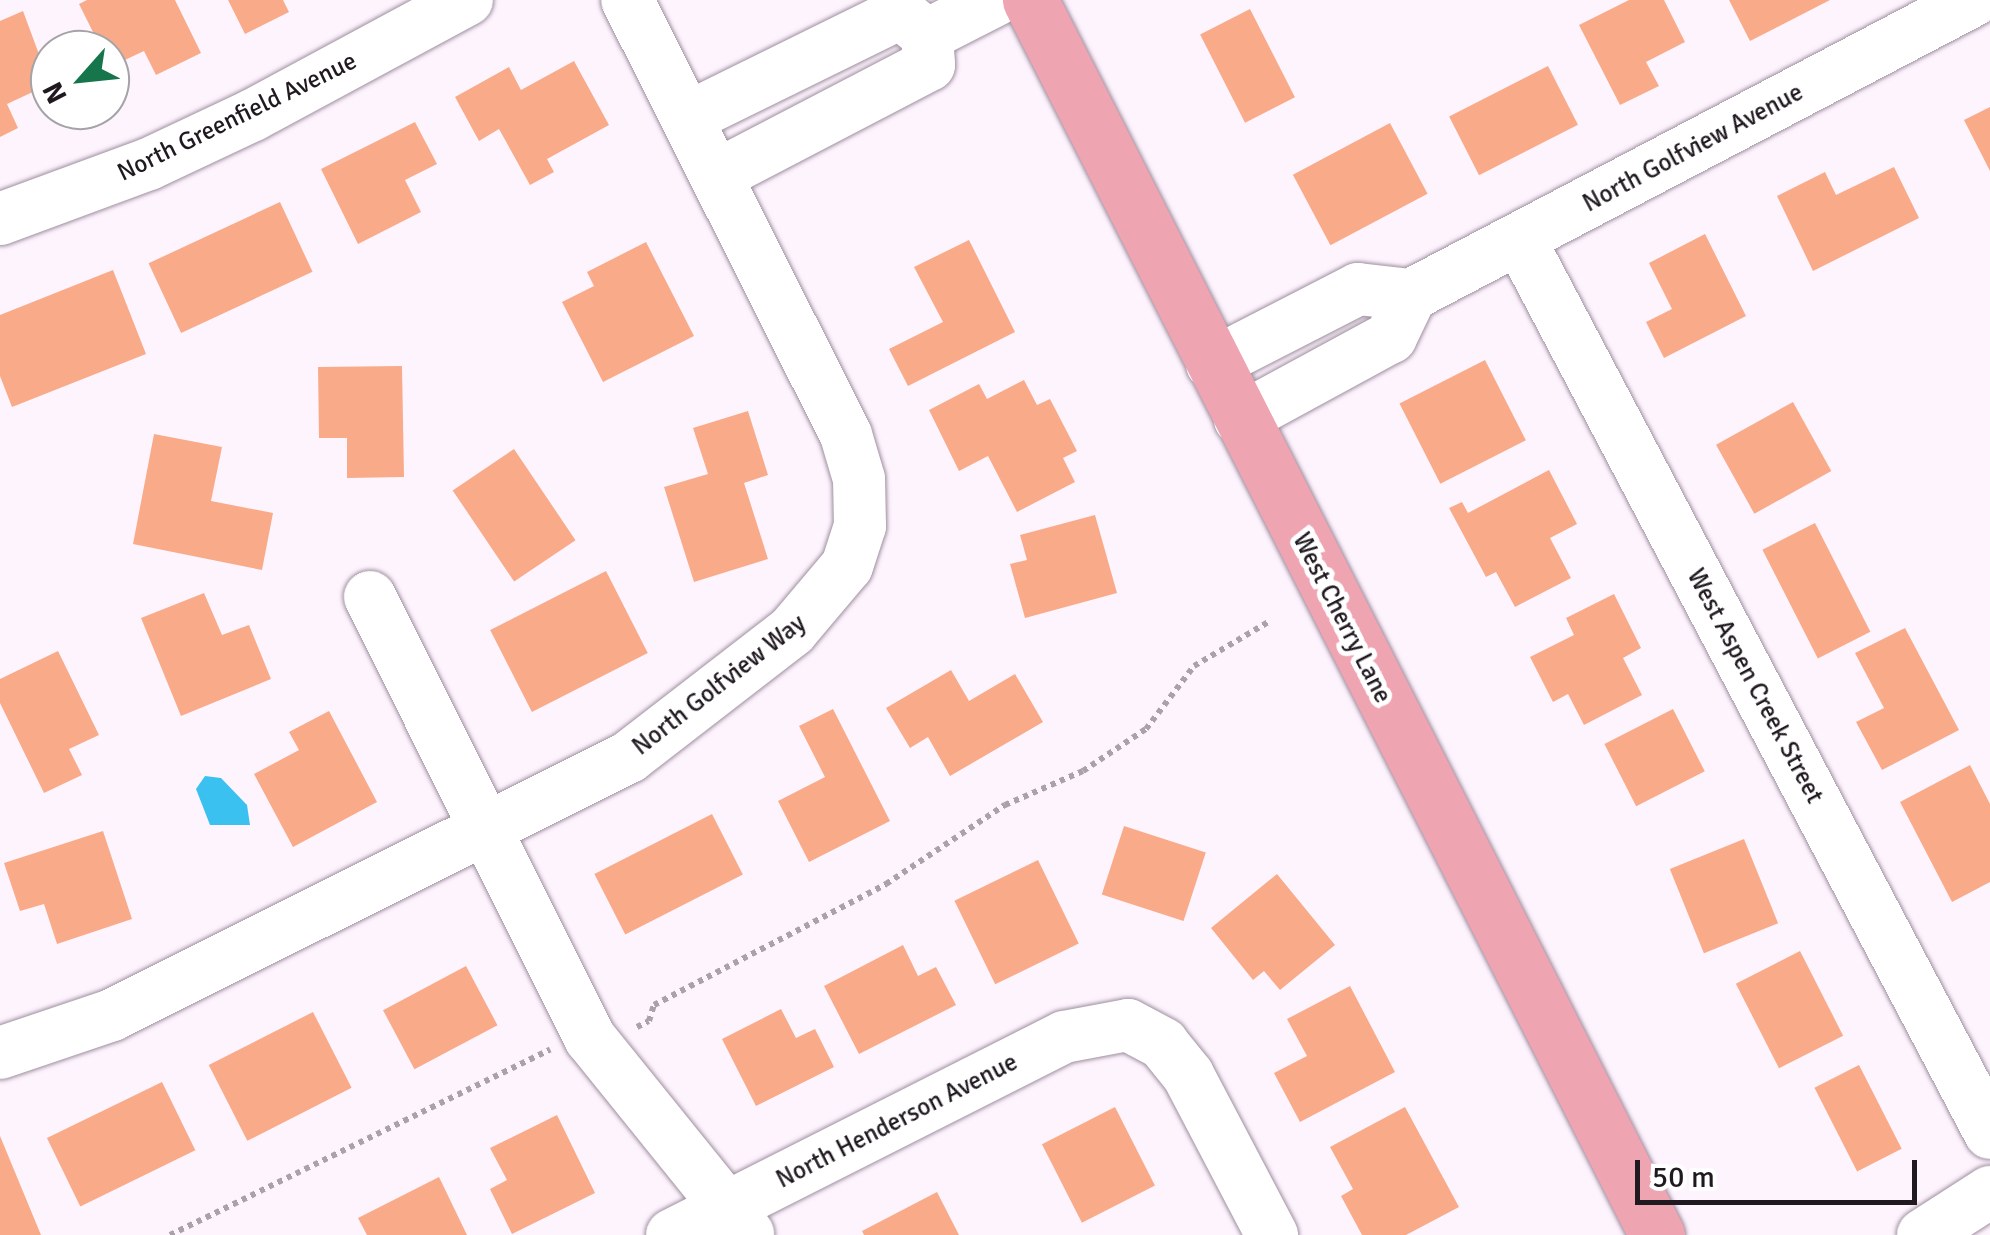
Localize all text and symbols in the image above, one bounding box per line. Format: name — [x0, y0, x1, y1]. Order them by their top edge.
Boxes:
north arrow — [30, 30, 130, 130]
street label: North Greenfield Avenue — [113, 46, 361, 188]
text: N — [35, 76, 75, 109]
street label: North Golfview Avenue — [1578, 77, 1808, 219]
street label: West Cherry Lane — [1286, 528, 1398, 708]
street label: West Aspen Creek Street — [1680, 564, 1830, 808]
street label: North Golfview Way — [627, 608, 811, 762]
street label: North Henderson Avenue — [771, 1047, 1023, 1195]
scale bar — [1640, 1140, 1922, 1202]
text: 50 m — [1652, 1159, 1715, 1196]

